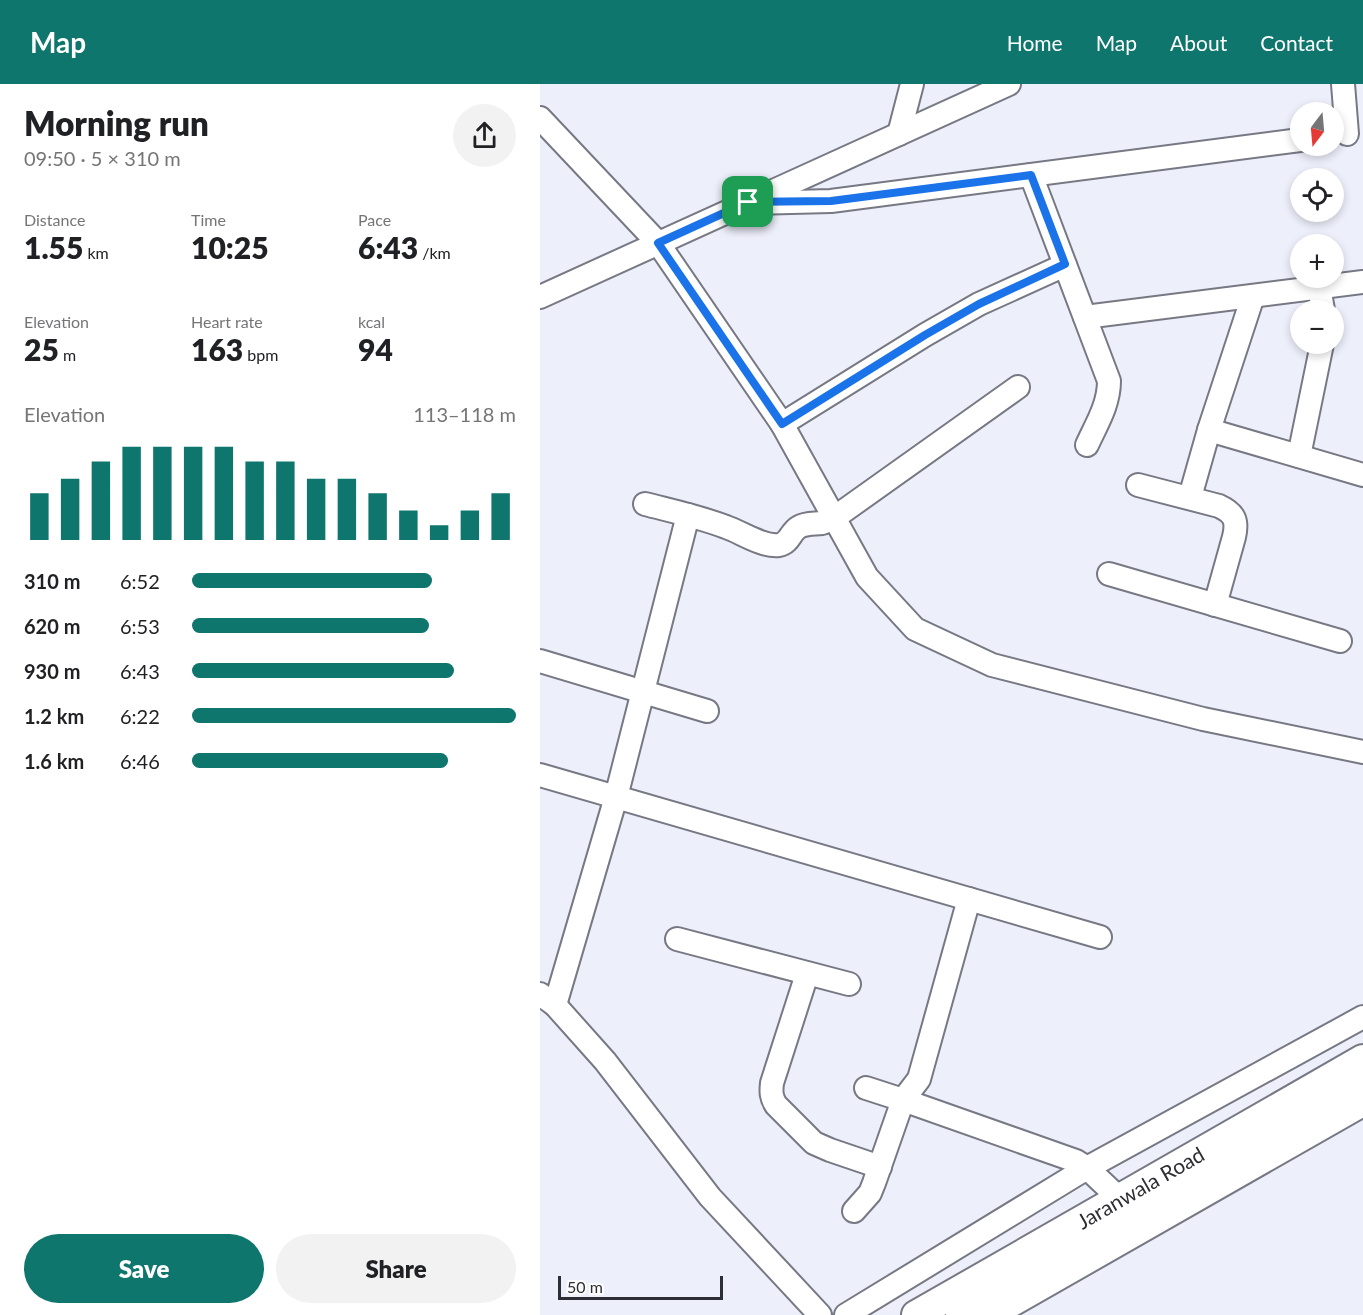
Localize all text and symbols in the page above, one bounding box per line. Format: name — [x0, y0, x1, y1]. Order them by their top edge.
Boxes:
text: Map — [30, 25, 86, 59]
text: Home — [1007, 30, 1063, 55]
text: Map — [1096, 30, 1137, 55]
text: About — [1170, 30, 1227, 55]
text: Contact — [1260, 30, 1333, 55]
north arrow — [1290, 102, 1344, 156]
map controls — [1290, 102, 1344, 354]
text: Morning run — [24, 103, 209, 143]
button: share — [453, 104, 516, 167]
text: 09:50 · 5 × 310 m — [24, 146, 181, 170]
button: locate — [1290, 168, 1344, 222]
pin — [722, 176, 773, 227]
icon: arrive — [731, 185, 764, 218]
text: Distance — [24, 210, 85, 229]
text: Time — [191, 210, 226, 229]
text: Pace — [358, 210, 391, 229]
text: 1.55 — [24, 229, 83, 265]
text: 10:25 — [191, 229, 269, 265]
text: 6:43 — [358, 229, 418, 265]
button: + — [1290, 234, 1344, 288]
text: km — [83, 243, 109, 262]
text: /km — [418, 243, 451, 262]
button: − — [1290, 300, 1344, 354]
text: Elevation — [24, 312, 89, 331]
text: Heart rate — [191, 312, 263, 331]
text: kcal — [358, 312, 385, 331]
text: 25 — [24, 331, 59, 367]
text: 163 — [191, 331, 243, 367]
text: 94 — [358, 331, 393, 367]
text: m — [59, 345, 76, 364]
text: bpm — [243, 345, 278, 364]
text: Elevation — [24, 402, 105, 426]
text: 113–118 m — [413, 402, 516, 426]
text: 310 m — [24, 569, 80, 593]
text: 6:52 — [120, 569, 160, 593]
text: 620 m — [24, 614, 80, 638]
text: 6:53 — [120, 614, 160, 638]
text: 930 m — [24, 659, 80, 683]
text: 6:43 — [120, 659, 160, 683]
text: 1.2 km — [24, 704, 84, 728]
text: 6:22 — [120, 704, 160, 728]
text: 1.6 km — [24, 749, 84, 773]
text: 6:46 — [120, 749, 160, 773]
street label: Jaranwala Road — [1072, 1140, 1208, 1233]
button: Save — [24, 1234, 264, 1303]
button: Share — [276, 1234, 516, 1303]
scale bar — [558, 1273, 723, 1300]
text: 50 m — [567, 1277, 603, 1296]

